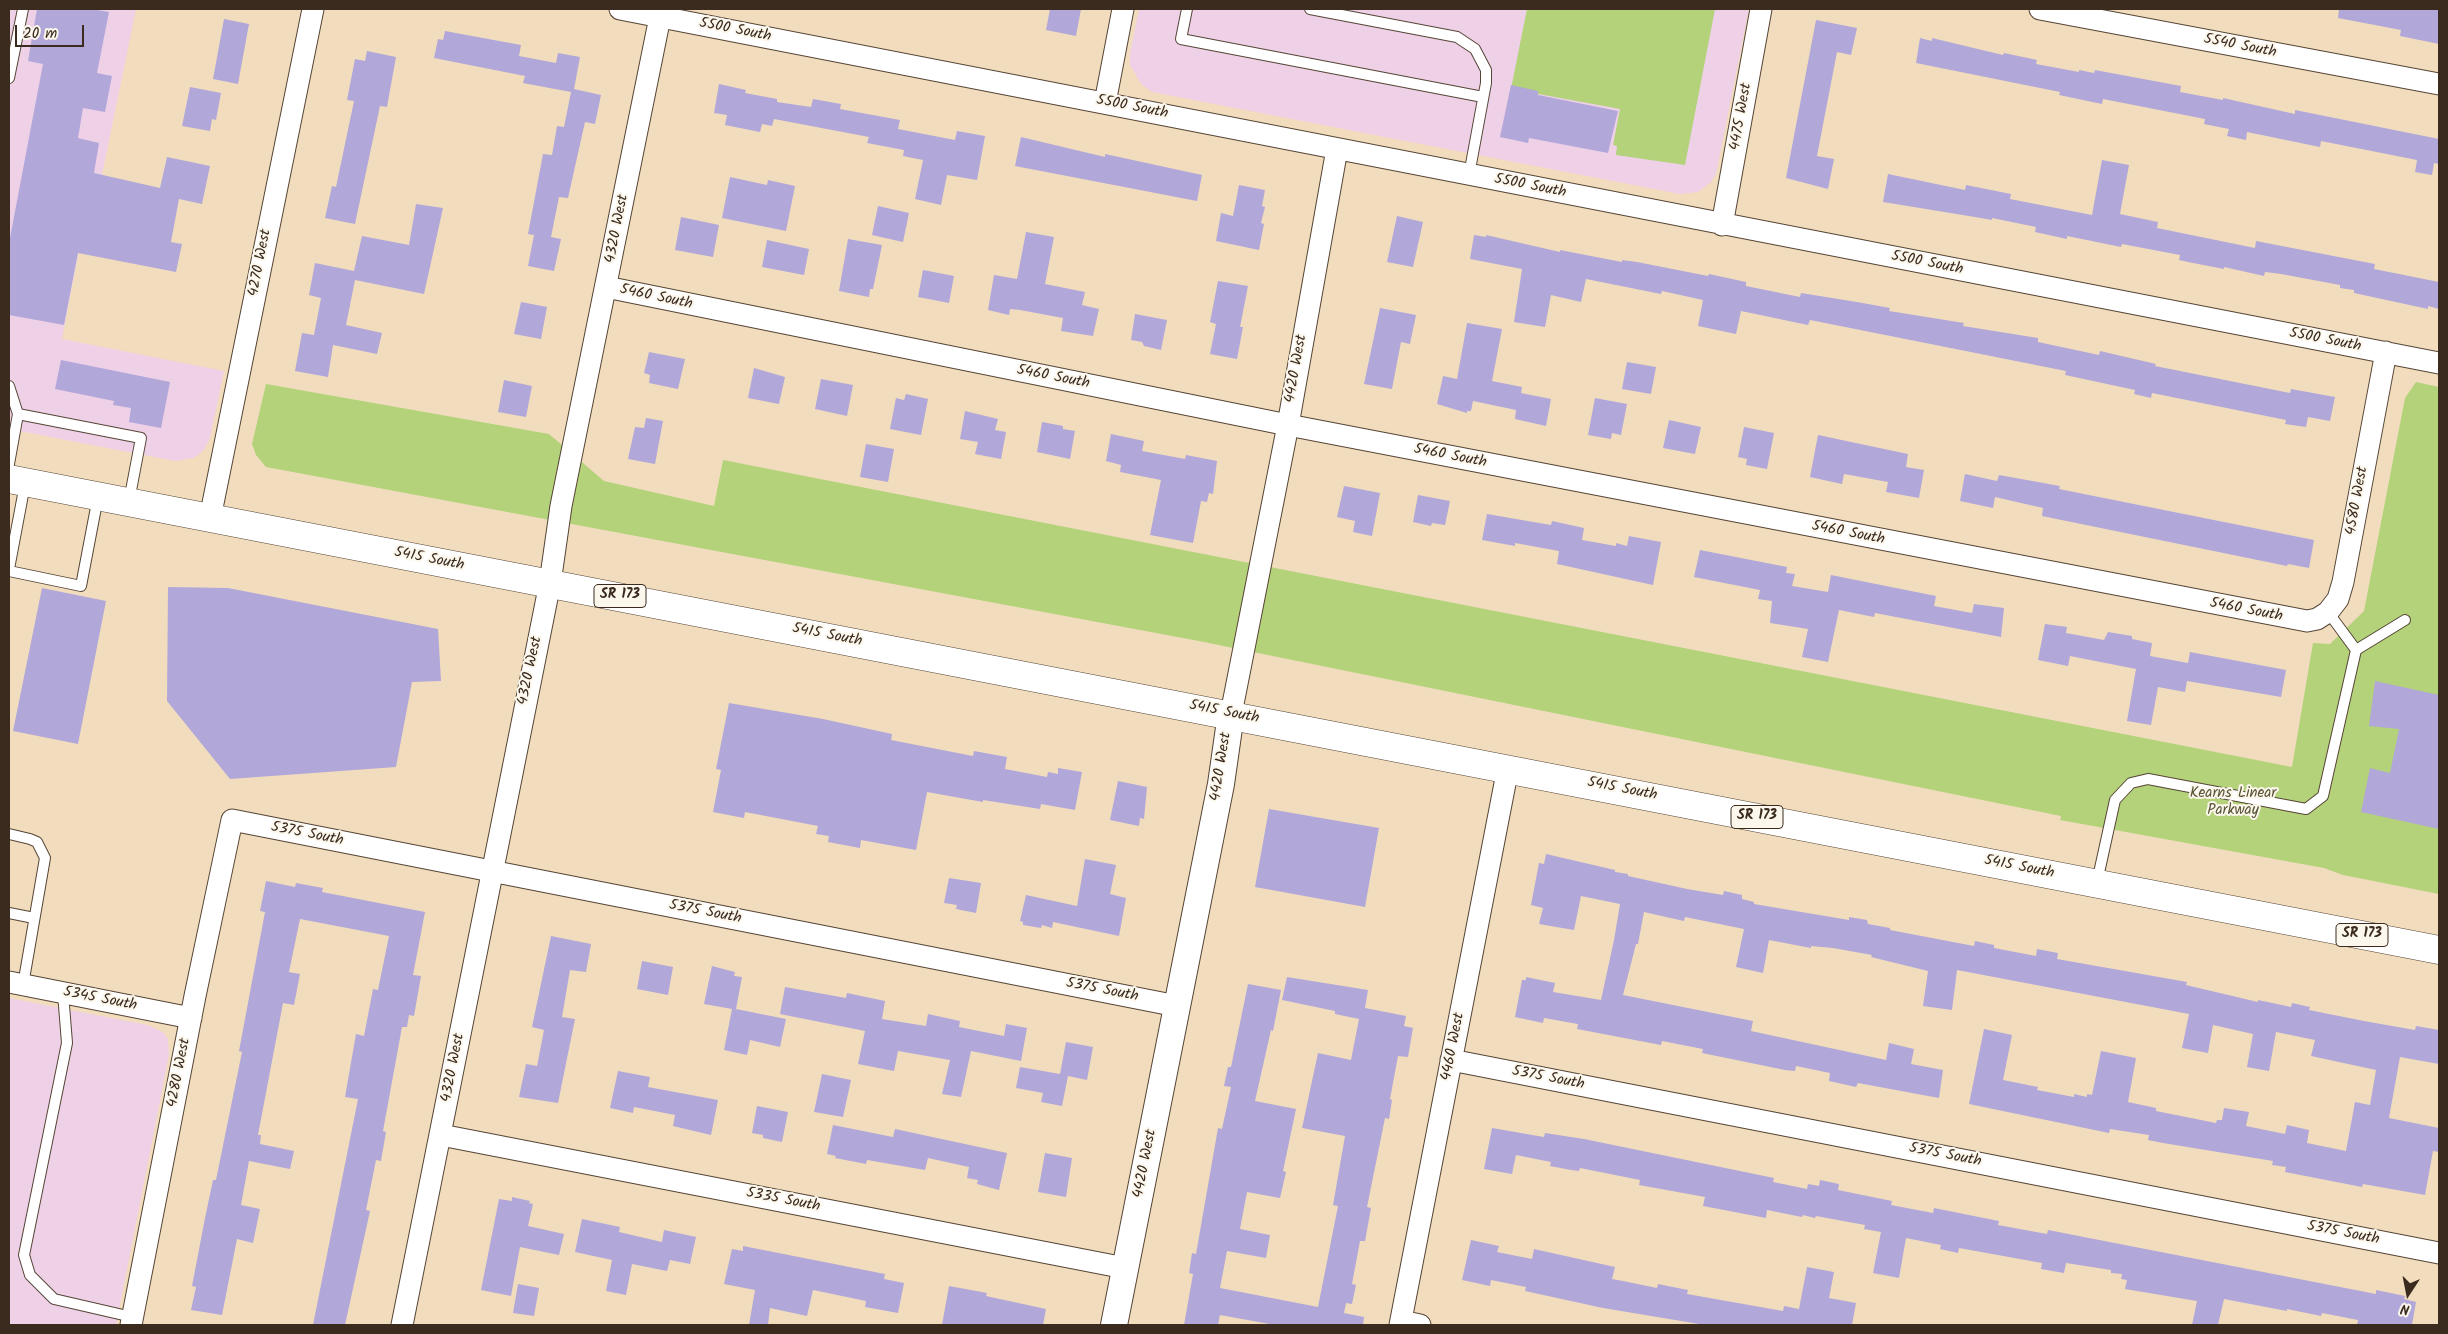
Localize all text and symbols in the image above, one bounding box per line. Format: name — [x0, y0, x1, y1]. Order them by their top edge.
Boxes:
scale bar — [18, 15, 86, 47]
street label: 5500 South — [697, 15, 773, 47]
text: 20 m — [23, 22, 57, 46]
street label: 5540 South — [2202, 31, 2278, 63]
street label: 4475 West — [1727, 82, 1757, 152]
street label: 5500 South — [1094, 92, 1170, 124]
street label: 5500 South — [1492, 171, 1568, 203]
street label: 4320 West — [603, 193, 633, 265]
street label: 4270 West — [246, 228, 276, 298]
street label: 5500 South — [1889, 248, 1965, 280]
street label: 5460 South — [618, 282, 694, 314]
street label: 5500 South — [2287, 325, 2363, 357]
street label: 4420 West — [1282, 333, 1312, 405]
street label: 5460 South — [1015, 362, 1091, 394]
street label: 5460 South — [1412, 441, 1488, 473]
street label: 4580 West — [2343, 465, 2373, 537]
street label: 5460 South — [1810, 518, 1886, 550]
street label: 5415 South — [392, 544, 466, 576]
road number: SR 173 — [594, 584, 646, 608]
street label: 5460 South — [2208, 595, 2284, 627]
street label: 5415 South — [790, 620, 864, 652]
street label: 4320 West — [515, 635, 547, 707]
street label: 5415 South — [1187, 697, 1261, 729]
street label: 4420 West — [1208, 731, 1236, 803]
street label: 5415 South — [1585, 774, 1659, 806]
park label: Kearns Linear Parkway — [2190, 785, 2276, 820]
road number: SR 173 — [1731, 806, 1783, 829]
street label: 5375 South — [269, 819, 345, 851]
street label: 5415 South — [1982, 852, 2056, 884]
street label: 5375 South — [667, 897, 743, 929]
road number: SR 173 — [2336, 924, 2388, 946]
street label: 5375 South — [1064, 975, 1140, 1007]
street label: 5345 South — [62, 984, 138, 1016]
street label: 4460 West — [1439, 1011, 1469, 1083]
street label: 4320 West — [439, 1032, 469, 1104]
street label: 4280 West — [164, 1037, 196, 1109]
street label: 5375 South — [1510, 1063, 1586, 1095]
street label: 4420 West — [1131, 1128, 1161, 1200]
street label: 5375 South — [1907, 1140, 1983, 1172]
street label: 5335 South — [744, 1185, 822, 1217]
street label: 5375 South — [2305, 1218, 2381, 1250]
north arrow — [2383, 1269, 2433, 1319]
text: N — [2399, 1297, 2412, 1320]

